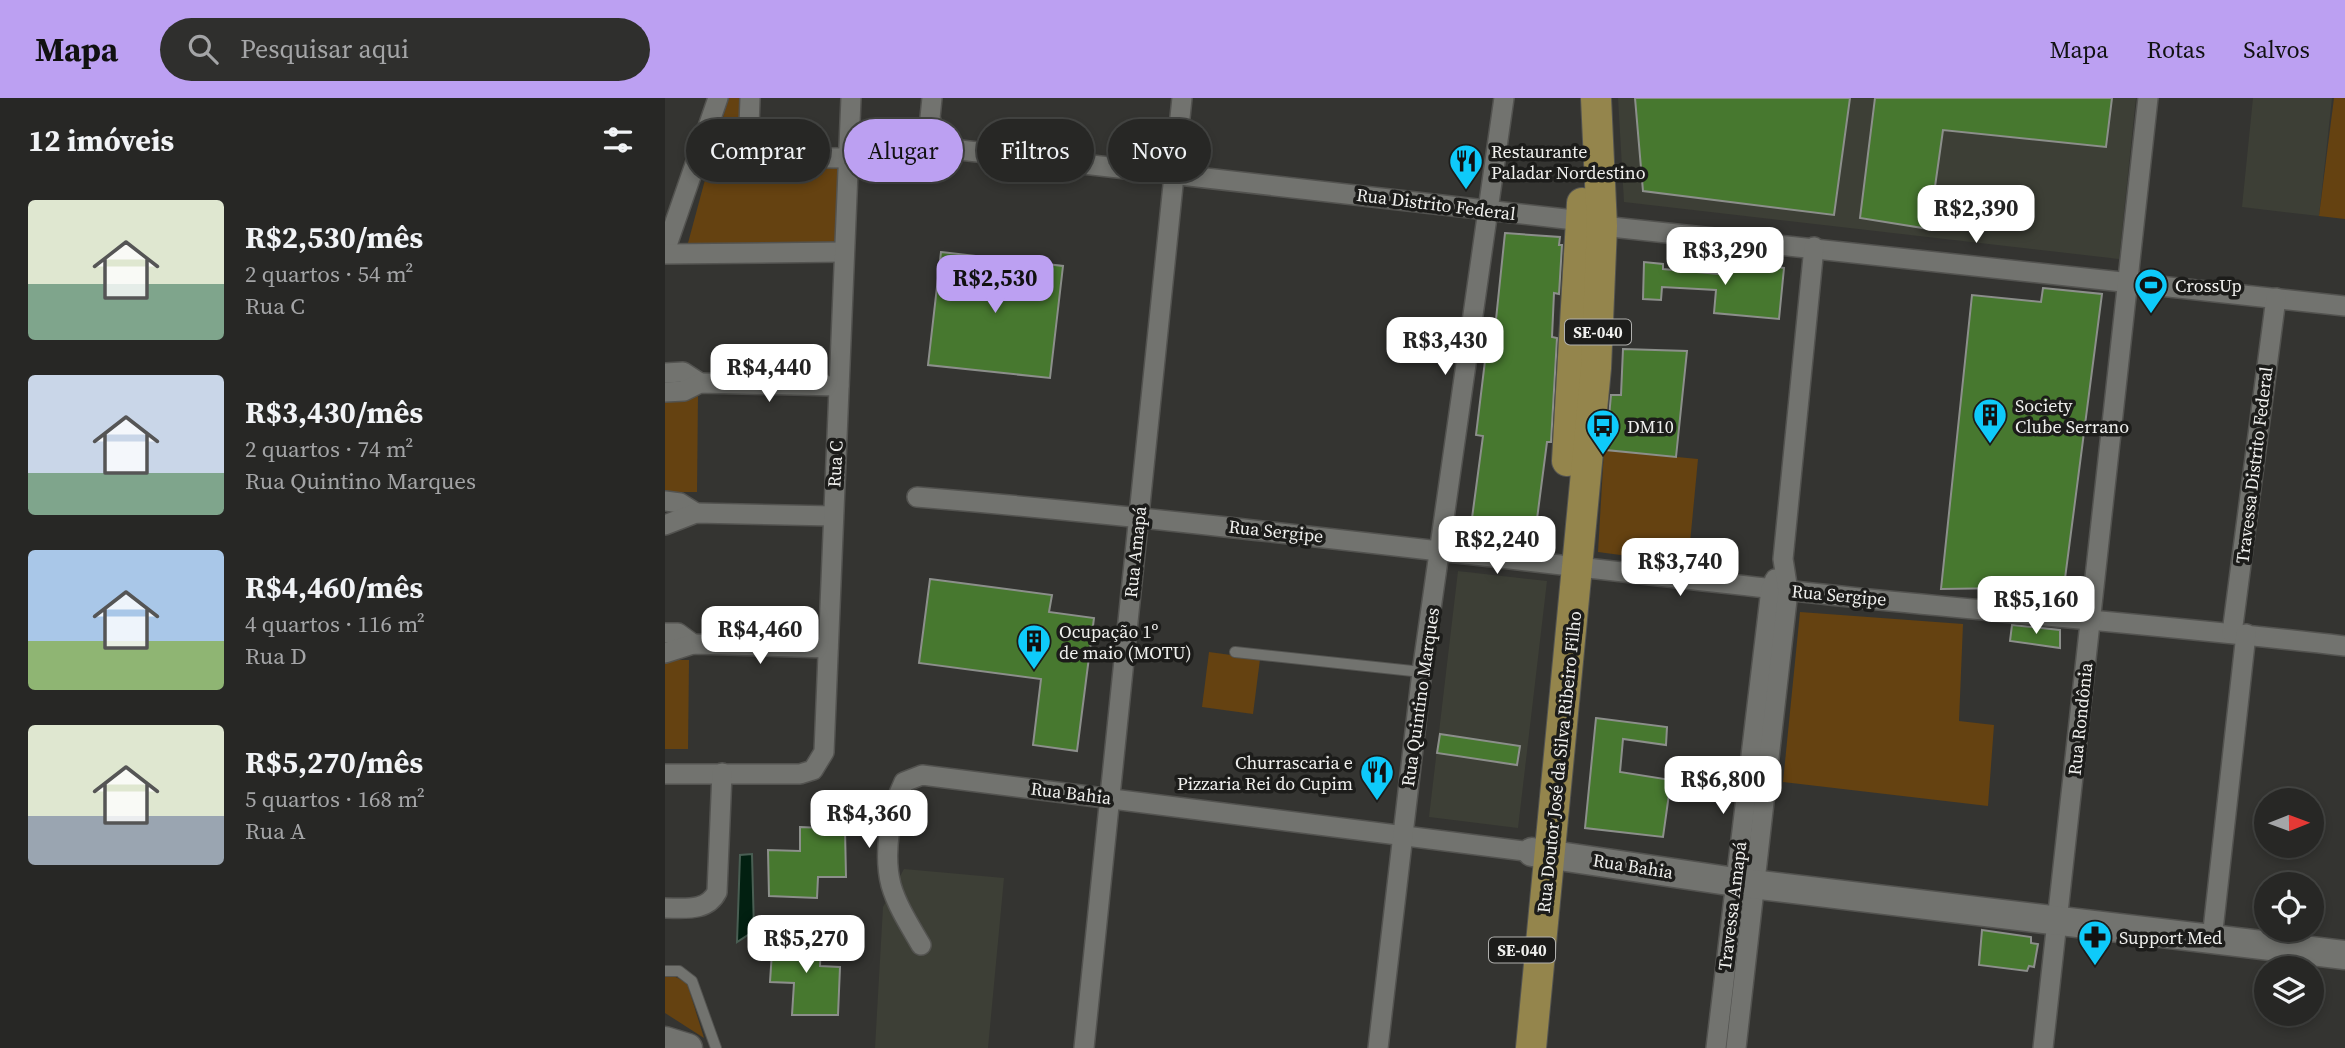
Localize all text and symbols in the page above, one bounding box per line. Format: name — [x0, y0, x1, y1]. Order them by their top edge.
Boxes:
search box — [160, 18, 650, 81]
text: Mapa — [35, 27, 118, 72]
icon: search — [184, 30, 222, 68]
text: Pesquisar aqui — [240, 31, 409, 67]
text: Mapa — [2049, 33, 2109, 66]
text: Rotas — [2147, 33, 2205, 66]
text: Salvos — [2243, 33, 2310, 66]
chip: Comprar — [686, 119, 830, 182]
chip: Alugar — [844, 119, 963, 182]
chip: Filtros — [977, 119, 1094, 182]
chip: Novo — [1108, 119, 1211, 182]
text: 12 imóveis — [28, 120, 174, 161]
icon: filters — [599, 121, 637, 159]
place label: Restaurante Paladar Nordestino — [1491, 139, 1646, 185]
restaurant icon: Restaurante Paladar Nordestino — [1447, 142, 1485, 191]
street label: Rua Distrito Federal — [1355, 182, 1517, 226]
pin: R$2,390 — [1911, 186, 2041, 245]
text: R$2,390 — [1934, 192, 2018, 224]
text: R$2,530/mês — [245, 217, 423, 258]
icon: home — [84, 228, 168, 312]
pin: R$3,290 — [1660, 228, 1790, 287]
text: R$3,290 — [1683, 234, 1767, 266]
pin: R$2,530 — [930, 256, 1060, 315]
text: 2 quartos · 54 m² — [245, 258, 414, 290]
text: R$2,530 — [953, 262, 1037, 294]
sports icon: CrossUp — [2132, 266, 2170, 315]
place label: CrossUp — [2175, 273, 2242, 298]
text: Rua C — [245, 290, 305, 322]
pin: R$3,430 — [1380, 317, 1510, 377]
road number: SE-040 — [1565, 320, 1631, 344]
text: R$3,430 — [1403, 324, 1487, 356]
pin: R$4,440 — [704, 344, 834, 404]
text: R$4,440 — [727, 351, 811, 383]
street label: Travessa Distrito Federal — [2230, 365, 2278, 565]
text: R$3,430/mês — [245, 392, 423, 433]
place label: Society Clube Serrano — [2015, 393, 2129, 439]
building icon: Society Clube Serrano — [1971, 396, 2009, 445]
icon: home — [84, 403, 168, 487]
bus stop icon: DM10 — [1584, 407, 1622, 456]
place label: DM10 — [1627, 414, 1674, 439]
text: 2 quartos · 74 m² — [245, 433, 414, 465]
street label: Rua C — [821, 440, 849, 488]
text: Rua Quintino Marques — [245, 465, 476, 497]
street label: Rua Amapá — [1118, 504, 1152, 599]
street label: Rua Sergipe — [1227, 514, 1325, 548]
pin: R$2,240 — [1432, 517, 1562, 576]
text: R$2,240 — [1455, 523, 1539, 555]
pin: R$3,740 — [1615, 538, 1745, 598]
text: R$3,740 — [1638, 545, 1722, 577]
text: R$4,460/mês — [245, 567, 423, 608]
pin: R$5,160 — [1971, 576, 2101, 636]
icon: home — [84, 578, 168, 662]
street label: Rua Sergipe — [1790, 578, 1888, 612]
text: R$5,160 — [1994, 583, 2078, 615]
pin: R$4,460 — [695, 606, 825, 666]
street label: Rua Quintino Marques — [1395, 606, 1445, 788]
text: 4 quartos · 116 m² — [245, 608, 425, 640]
street label: Rua Doutor José da Silva Ribeiro Filho — [1531, 610, 1587, 914]
text: R$4,460 — [718, 613, 802, 645]
place label: Ocupação 1º de maio (MOTU) — [1059, 619, 1192, 665]
building icon: Ocupação 1º de maio (MOTU) — [1015, 622, 1053, 671]
text: Rua D — [245, 640, 307, 672]
street label: Rua Rondônia — [2062, 661, 2098, 777]
text: R$5,270/mês — [245, 742, 423, 783]
place label: Churrascaria e Pizzaria Rei do Cupim — [1177, 750, 1353, 796]
icon: home — [84, 753, 168, 837]
restaurant icon: Churrascaria e Pizzaria Rei do Cupim — [1358, 753, 1396, 802]
pin: R$6,800 — [1658, 756, 1788, 816]
text: R$6,800 — [1681, 763, 1765, 795]
street label: Rua Bahia — [1029, 776, 1114, 810]
text: 5 quartos · 168 m² — [245, 783, 425, 815]
north arrow — [2254, 788, 2324, 858]
map controls — [2254, 788, 2324, 1026]
pin: R$4,360 — [804, 790, 934, 850]
text: R$4,360 — [827, 797, 911, 829]
text: Rua A — [245, 815, 305, 847]
street label: Travessa Amapá — [1712, 839, 1752, 972]
street label: Rua Bahia — [1591, 847, 1676, 885]
button: locate — [2254, 872, 2324, 942]
pin: R$5,270 — [741, 916, 871, 975]
pharmacy icon: Support Med — [2076, 918, 2114, 967]
text: R$5,270 — [764, 922, 848, 954]
place label: Support Med — [2119, 925, 2222, 950]
road number: SE-040 — [1489, 937, 1555, 962]
button: layers — [2254, 956, 2324, 1026]

